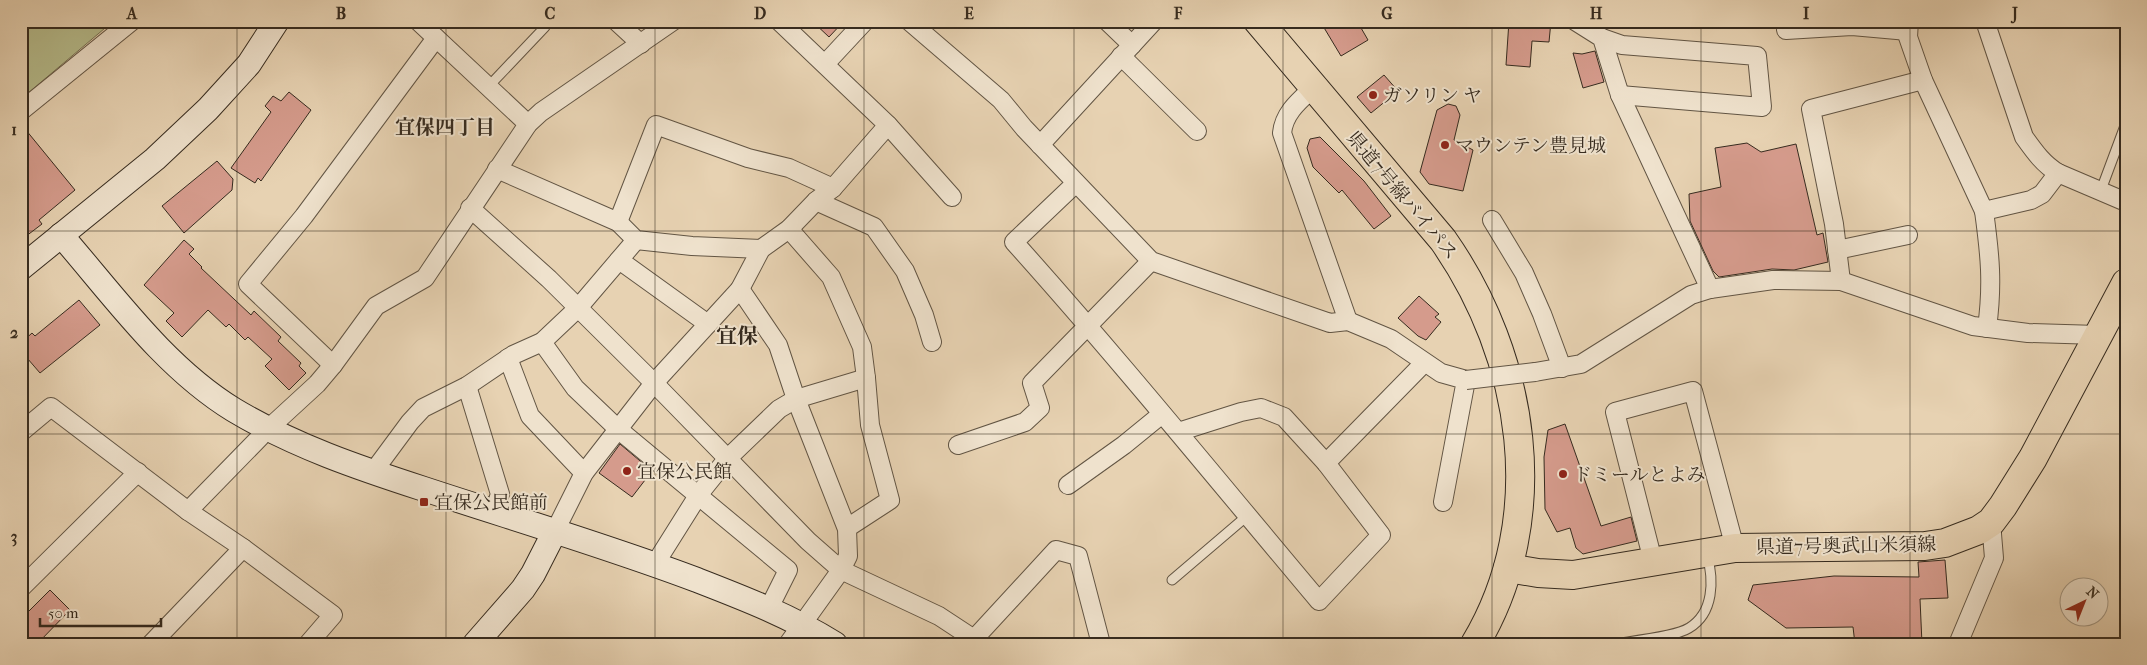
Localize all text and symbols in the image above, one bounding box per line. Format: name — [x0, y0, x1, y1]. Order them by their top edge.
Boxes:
text: A — [126, 4, 138, 23]
text: B — [336, 4, 346, 23]
text: C — [545, 4, 556, 23]
text: D — [754, 4, 766, 23]
text: E — [964, 4, 974, 23]
text: F — [1173, 4, 1183, 23]
text: G — [1381, 4, 1393, 23]
text: H — [1590, 4, 1603, 23]
text: I — [1803, 4, 1810, 23]
text: J — [2010, 4, 2018, 24]
place label: ガソリン ヤ — [1383, 85, 1482, 107]
marker: ガソリン ヤ — [1367, 89, 1379, 101]
district label: 宜保四丁目 — [395, 116, 495, 139]
text: 1 — [11, 120, 17, 139]
street label: 県道7号線バイパス — [1342, 127, 1462, 264]
place label: マウンテン豊見城 — [1455, 135, 1606, 157]
marker: マウンテン豊見城 — [1439, 139, 1451, 151]
text: 2 — [10, 323, 18, 342]
district label: 宜保 — [716, 324, 758, 348]
place label: 宜保公民館 — [637, 461, 732, 483]
place label: ドミールとよみ — [1573, 464, 1706, 486]
marker: 宜保公民館 — [621, 465, 633, 477]
marker: ドミールとよみ — [1557, 468, 1569, 480]
place label: 宜保公民館前 — [434, 492, 548, 514]
marker: 宜保公民館前 — [418, 496, 430, 508]
text: 3 — [11, 527, 17, 547]
street label: 県道7号奥武山米須線 — [1756, 533, 1936, 559]
north arrow — [2060, 578, 2110, 628]
text: N — [2083, 583, 2102, 603]
scale bar — [40, 595, 161, 627]
text: 50 m — [48, 604, 79, 622]

